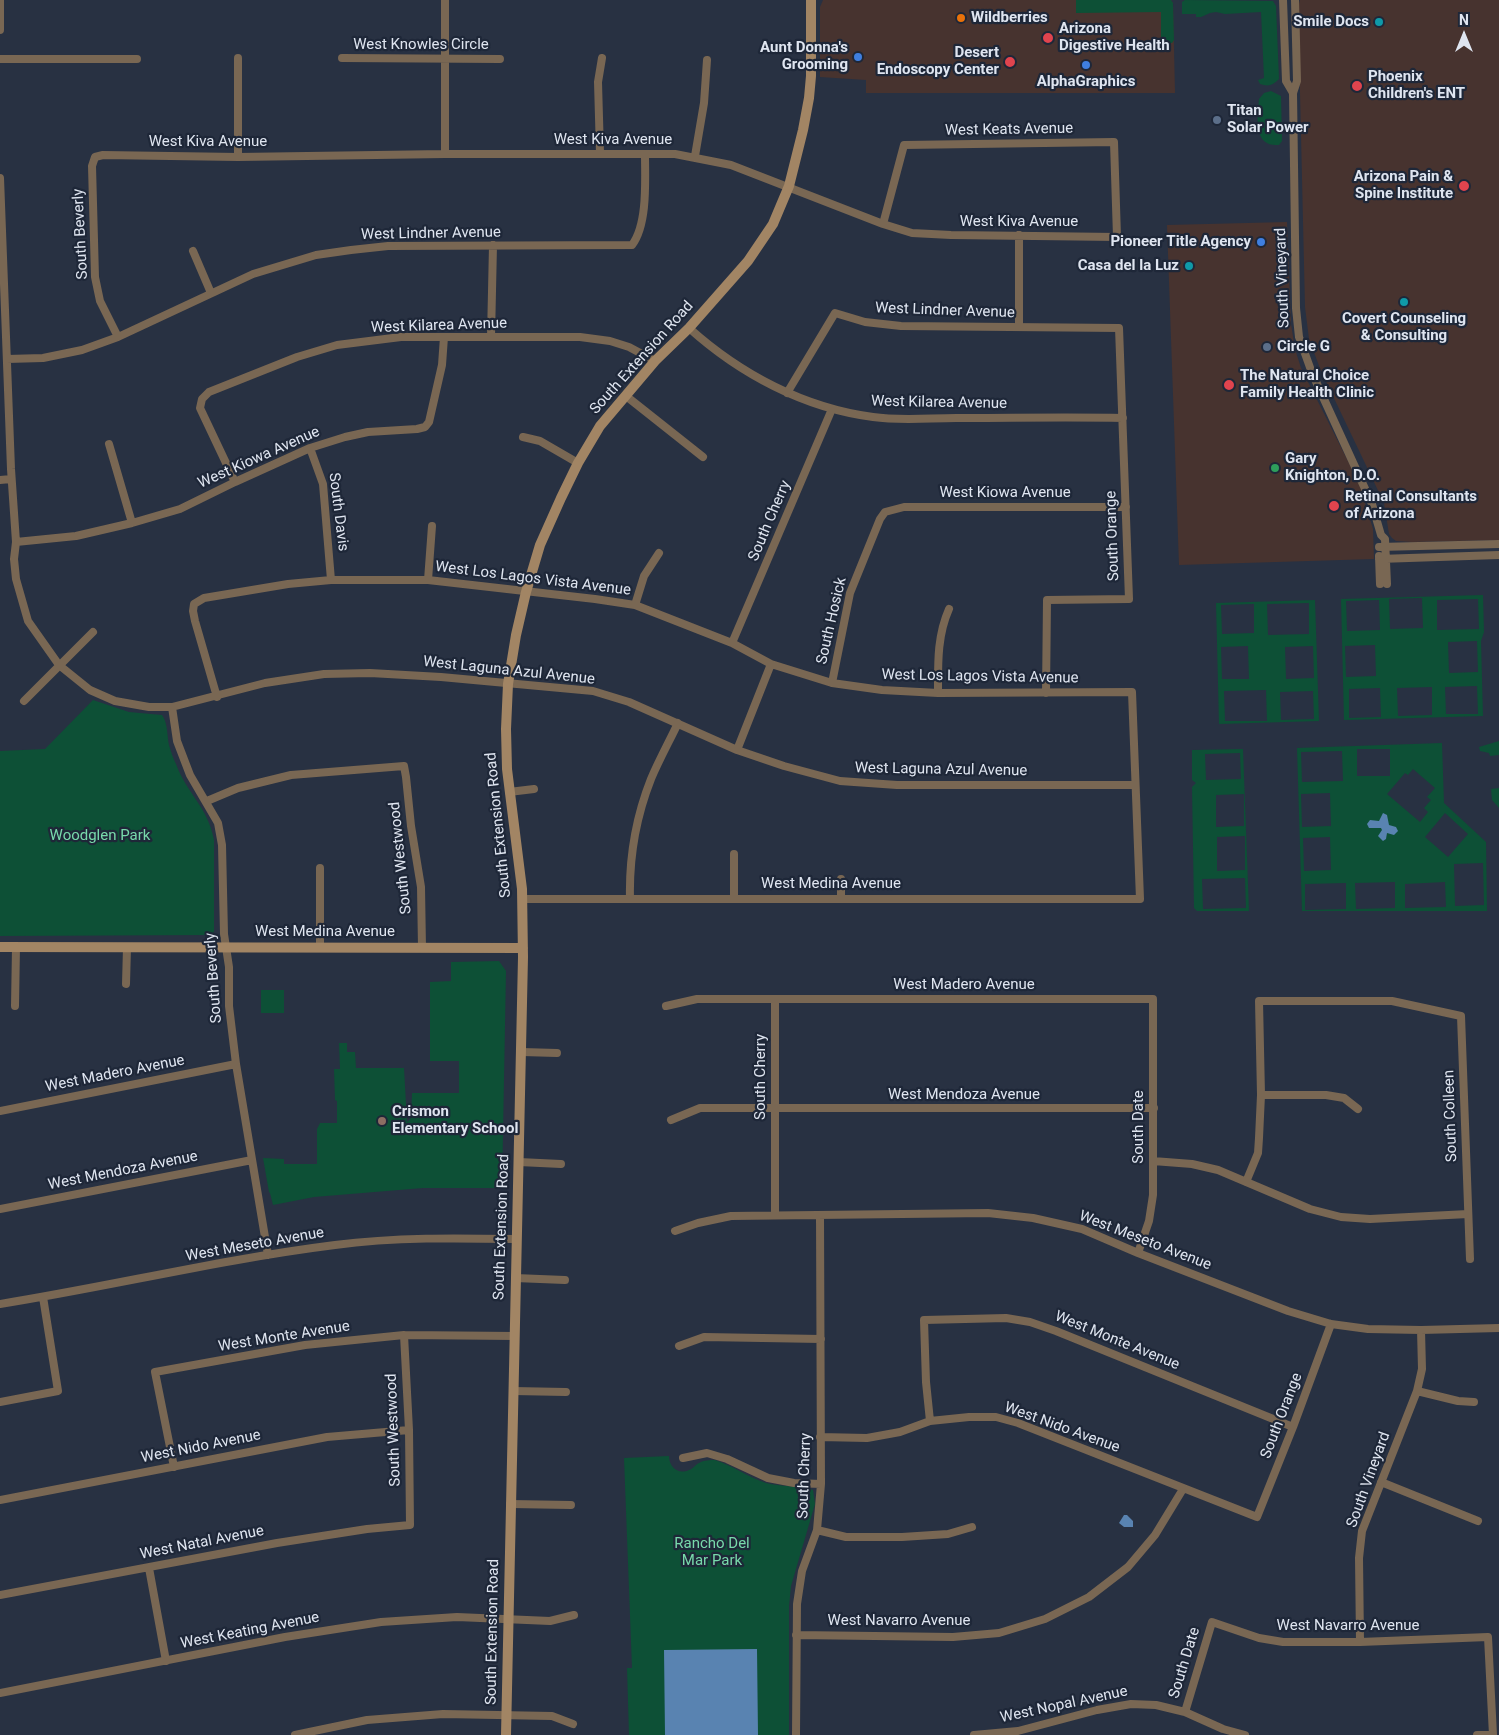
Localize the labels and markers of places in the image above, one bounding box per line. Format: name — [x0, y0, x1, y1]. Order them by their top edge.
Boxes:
place label: Wildberries — [971, 9, 1048, 27]
marker: Wildberries — [955, 12, 967, 24]
place label: Smile Docs — [1293, 13, 1369, 31]
marker: Smile Docs — [1373, 16, 1385, 28]
place label: Arizona Digestive Health — [1059, 20, 1170, 55]
marker: Arizona Digestive Health — [1041, 31, 1055, 45]
place label: Aunt Donna's Grooming — [760, 39, 848, 74]
place label: Desert Endoscopy Center — [877, 44, 999, 79]
marker: Aunt Donna's Grooming — [852, 51, 864, 63]
marker: Desert Endoscopy Center — [1003, 55, 1017, 69]
marker: AlphaGraphics — [1080, 59, 1092, 71]
place label: Phoenix Children's ENT — [1368, 68, 1465, 103]
place label: AlphaGraphics — [1037, 73, 1135, 91]
marker: Phoenix Children's ENT — [1350, 79, 1364, 93]
place label: Titan Solar Power — [1227, 102, 1309, 137]
marker: Titan Solar Power — [1211, 114, 1223, 126]
place label: Arizona Pain & Spine Institute — [1354, 168, 1453, 203]
marker: Arizona Pain & Spine Institute — [1457, 179, 1471, 193]
place label: Pioneer Title Agency — [1110, 233, 1251, 251]
marker: Pioneer Title Agency — [1255, 236, 1267, 248]
place label: Casa del la Luz — [1078, 257, 1179, 275]
marker: Casa del la Luz — [1183, 260, 1195, 272]
marker: Covert Counseling & Consulting — [1398, 296, 1410, 308]
place label: Covert Counseling & Consulting — [1342, 310, 1466, 345]
place label: Circle G — [1277, 338, 1330, 356]
marker: Circle G — [1261, 341, 1273, 353]
place label: The Natural Choice Family Health Clinic — [1240, 367, 1374, 402]
marker: The Natural Choice Family Health Clinic — [1222, 378, 1236, 392]
place label: Gary Knighton, D.O. — [1285, 450, 1380, 485]
marker: Gary Knighton, D.O. — [1269, 462, 1281, 474]
place label: Retinal Consultants of Arizona — [1345, 488, 1477, 523]
marker: Retinal Consultants of Arizona — [1327, 499, 1341, 513]
place label: Crismon Elementary School — [392, 1103, 518, 1138]
marker: Crismon Elementary School — [376, 1115, 388, 1127]

